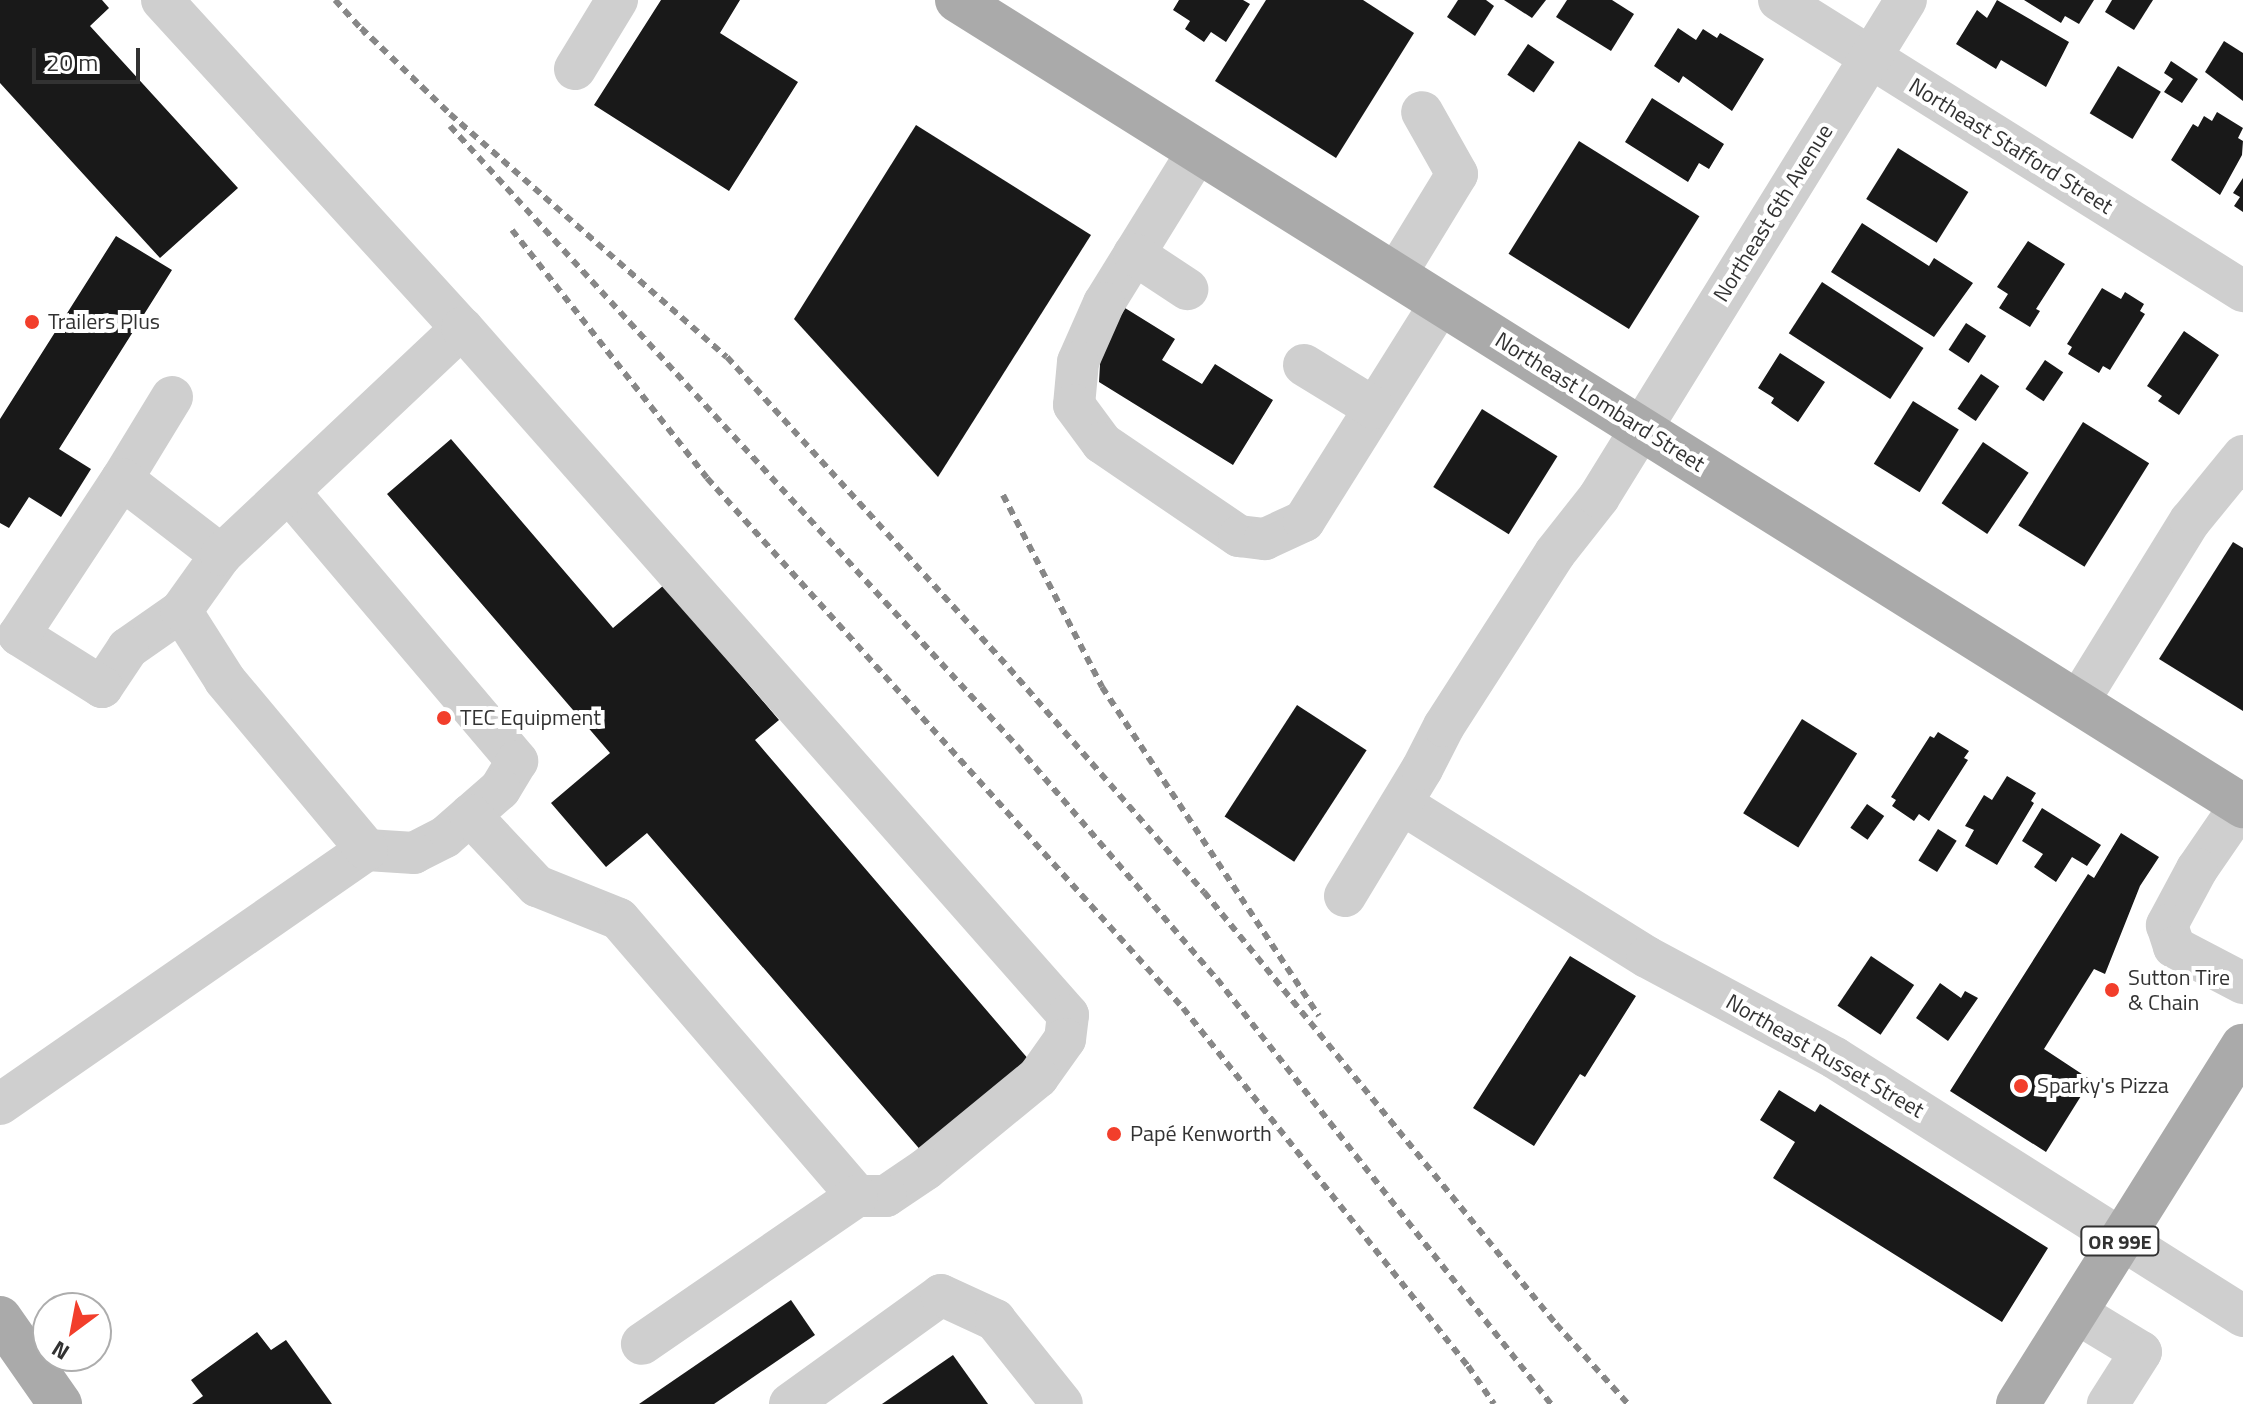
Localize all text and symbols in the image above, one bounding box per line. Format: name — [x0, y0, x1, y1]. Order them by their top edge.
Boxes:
scale bar — [36, 32, 144, 82]
text: 20 m — [46, 44, 98, 80]
street label: Northeast Stafford Street — [1904, 72, 2118, 220]
street label: Northeast 6th Avenue — [1708, 120, 1838, 306]
place label: Trailers Plus — [48, 309, 160, 335]
marker: Trailers Plus — [23, 313, 41, 331]
street label: Northeast Lombard Street — [1490, 327, 1710, 477]
place label: TEC Equipment — [460, 705, 601, 731]
marker: TEC Equipment — [435, 709, 453, 727]
place label: Sutton Tire & Chain — [2128, 964, 2230, 1016]
marker: Sutton Tire & Chain — [2103, 981, 2121, 999]
street label: Northeast Russet Street — [1721, 988, 1929, 1124]
place label: Sparky's Pizza — [2037, 1073, 2169, 1099]
marker: Sparky's Pizza — [2012, 1077, 2030, 1095]
place label: Papé Kenworth — [1130, 1121, 1272, 1147]
marker: Papé Kenworth — [1105, 1125, 1123, 1143]
road number: OR 99E — [2080, 1225, 2160, 1257]
north arrow — [32, 1292, 112, 1372]
text: N — [45, 1332, 76, 1369]

